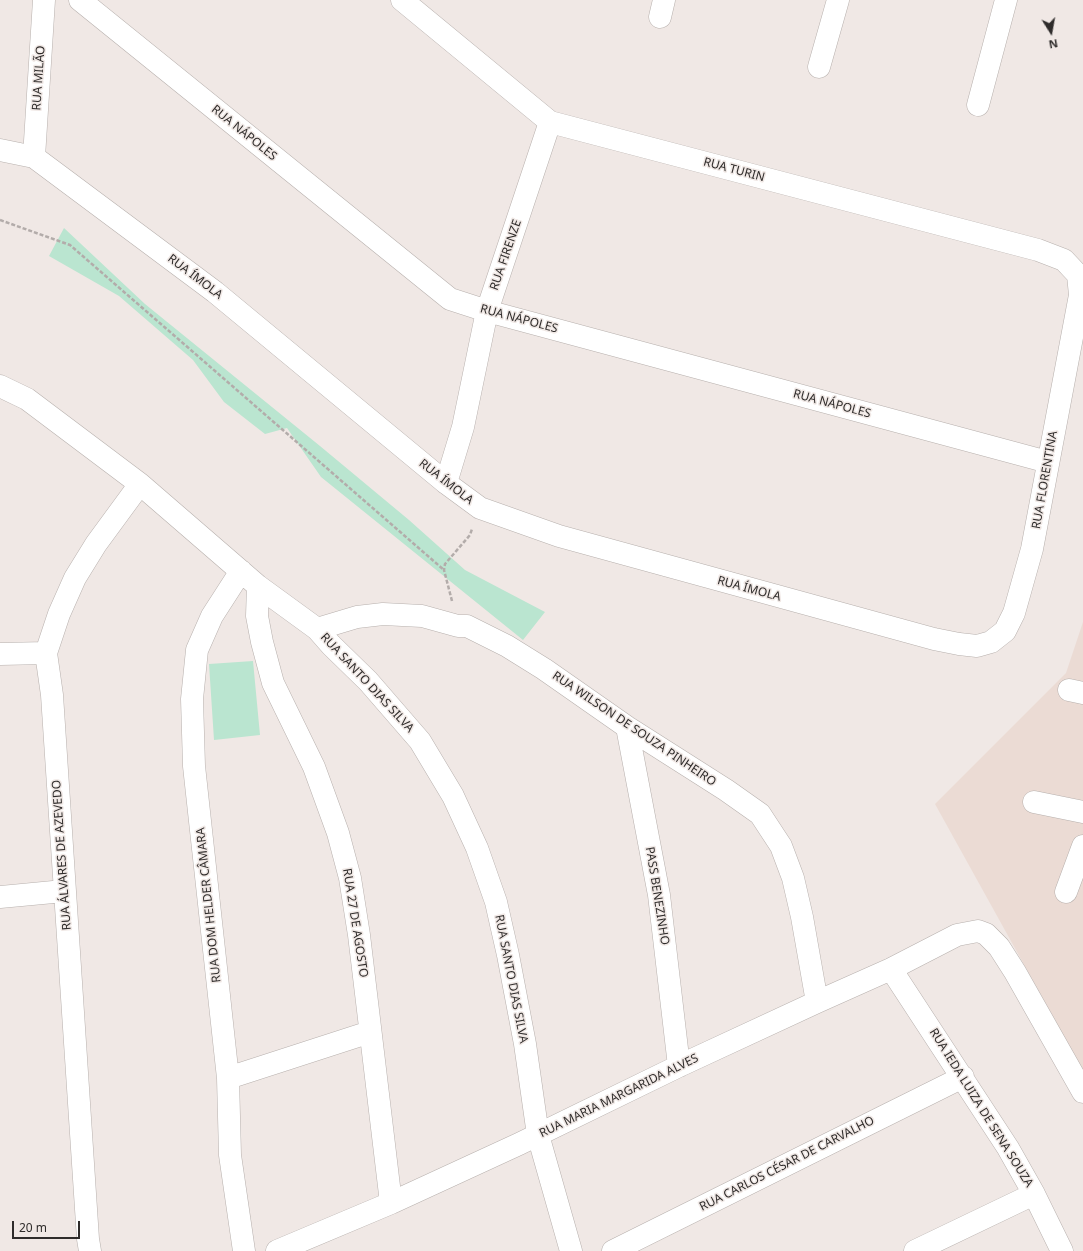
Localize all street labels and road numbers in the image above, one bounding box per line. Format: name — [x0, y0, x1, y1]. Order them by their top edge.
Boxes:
street label: RUA MILÃO — [30, 45, 48, 111]
street label: RUA NÁPOLES — [208, 102, 280, 164]
street label: RUA TURIN — [702, 155, 766, 185]
street label: RUA FIRENZE — [487, 218, 525, 292]
street label: RUA ÍMOLA — [165, 252, 225, 302]
street label: RUA NÁPOLES — [479, 302, 559, 336]
street label: RUA NÁPOLES — [792, 387, 872, 421]
street label: RUA FLORENTINA — [1029, 430, 1061, 530]
street label: RUA ÍMOLA — [416, 456, 476, 508]
street label: RUA ÍMOLA — [716, 574, 782, 604]
street label: RUA SANTO DIAS SILVA — [317, 630, 417, 736]
street label: RUA WILSON DE SOUZA PINHEIRO — [549, 669, 719, 789]
street label: RUA ÁLVARES DE AZEVEDO — [50, 779, 74, 931]
street label: RUA DOM HELDER CÂMARA — [194, 827, 224, 983]
street label: PASS BENEZINHO — [642, 846, 672, 946]
street label: RUA 27 DE AGOSTO — [339, 867, 371, 979]
street label: RUA SANTO DIAS SILVA — [491, 914, 531, 1044]
street label: RUA IEDA LUIZA DE SENA SOUZA — [926, 1026, 1036, 1190]
street label: RUA MARIA MARGARIDA ALVES — [537, 1051, 701, 1141]
street label: RUA CARLOS CÉSAR DE CARVALHO — [697, 1114, 877, 1214]

